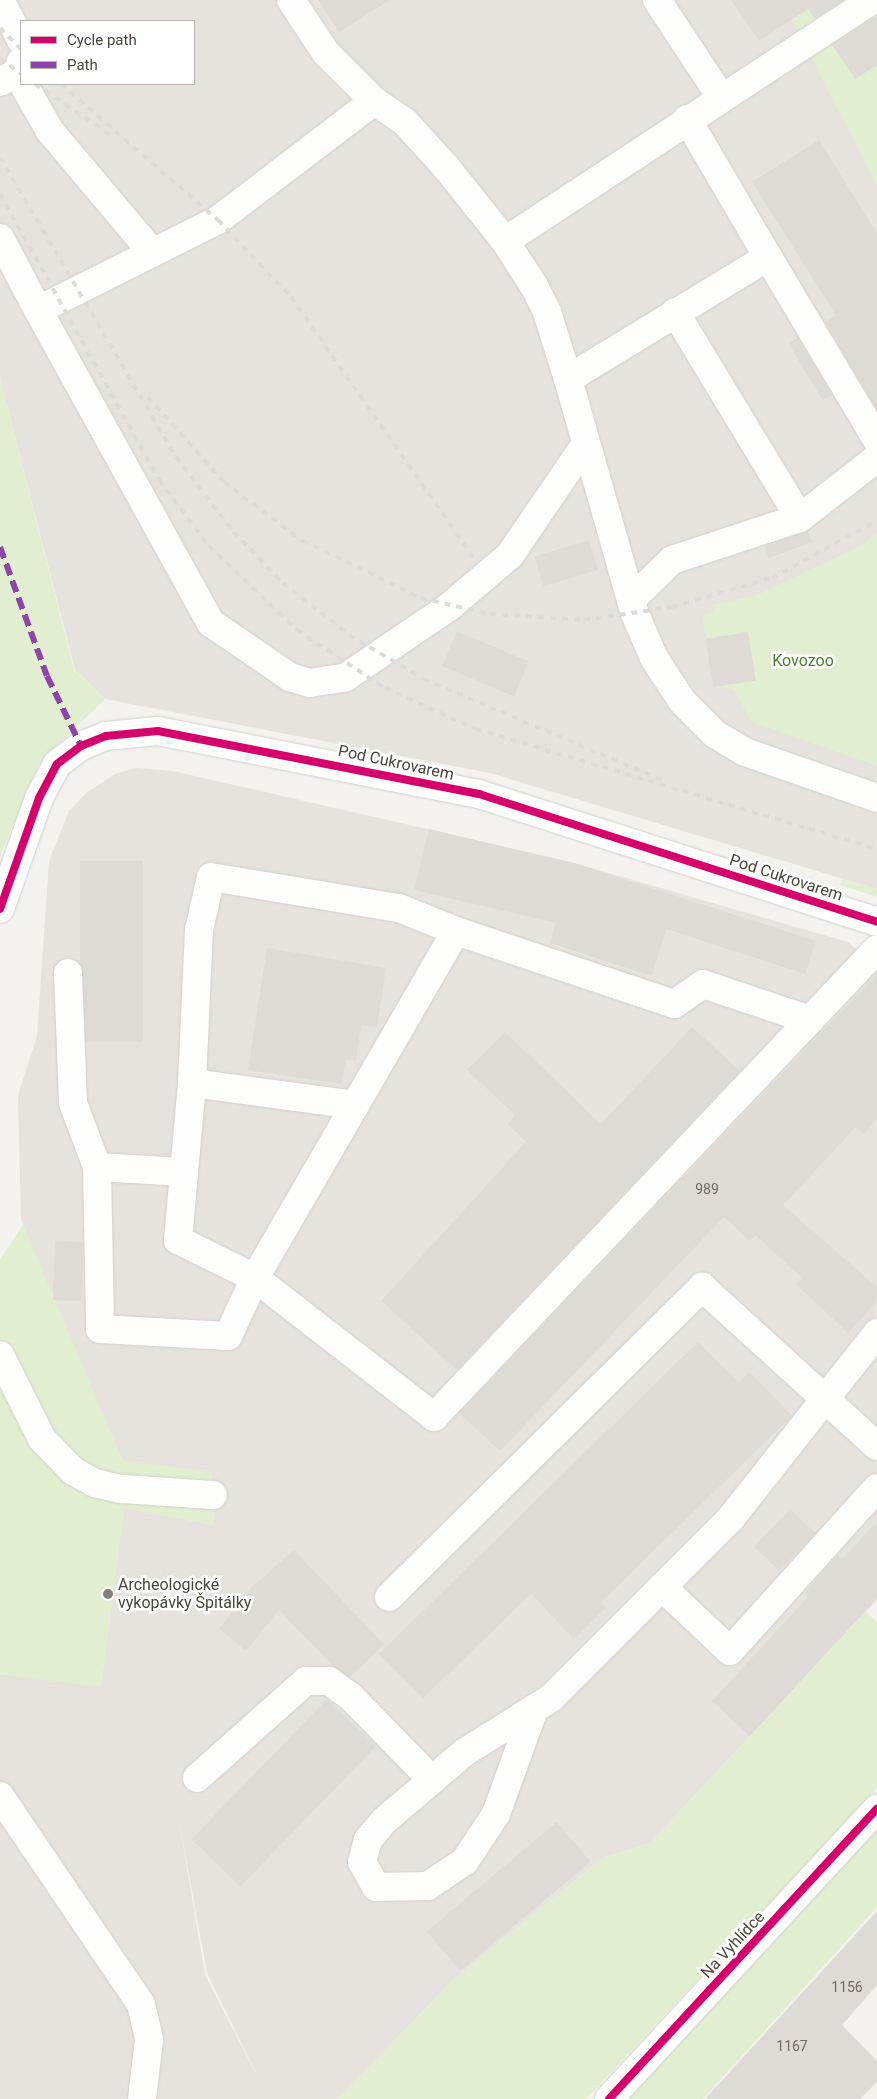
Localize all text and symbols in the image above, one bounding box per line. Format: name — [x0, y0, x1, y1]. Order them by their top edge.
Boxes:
legend — [20, 20, 195, 85]
text: Cycle path — [67, 31, 137, 49]
text: Path — [67, 56, 98, 74]
park label: Kovozoo — [772, 651, 834, 671]
street label: Pod Cukrovarem — [336, 741, 456, 785]
street label: Pod Cukrovarem — [727, 851, 845, 905]
house number: 989 — [695, 1181, 719, 1197]
place label: Archeologické vykopávky Špitálky — [118, 1575, 251, 1613]
marker: Archeologické vykopávky Špitálky — [102, 1588, 114, 1600]
street label: Na Vyhlídce — [697, 1908, 769, 1982]
house number: 1156 — [831, 1979, 863, 1995]
house number: 1167 — [776, 2038, 808, 2054]

